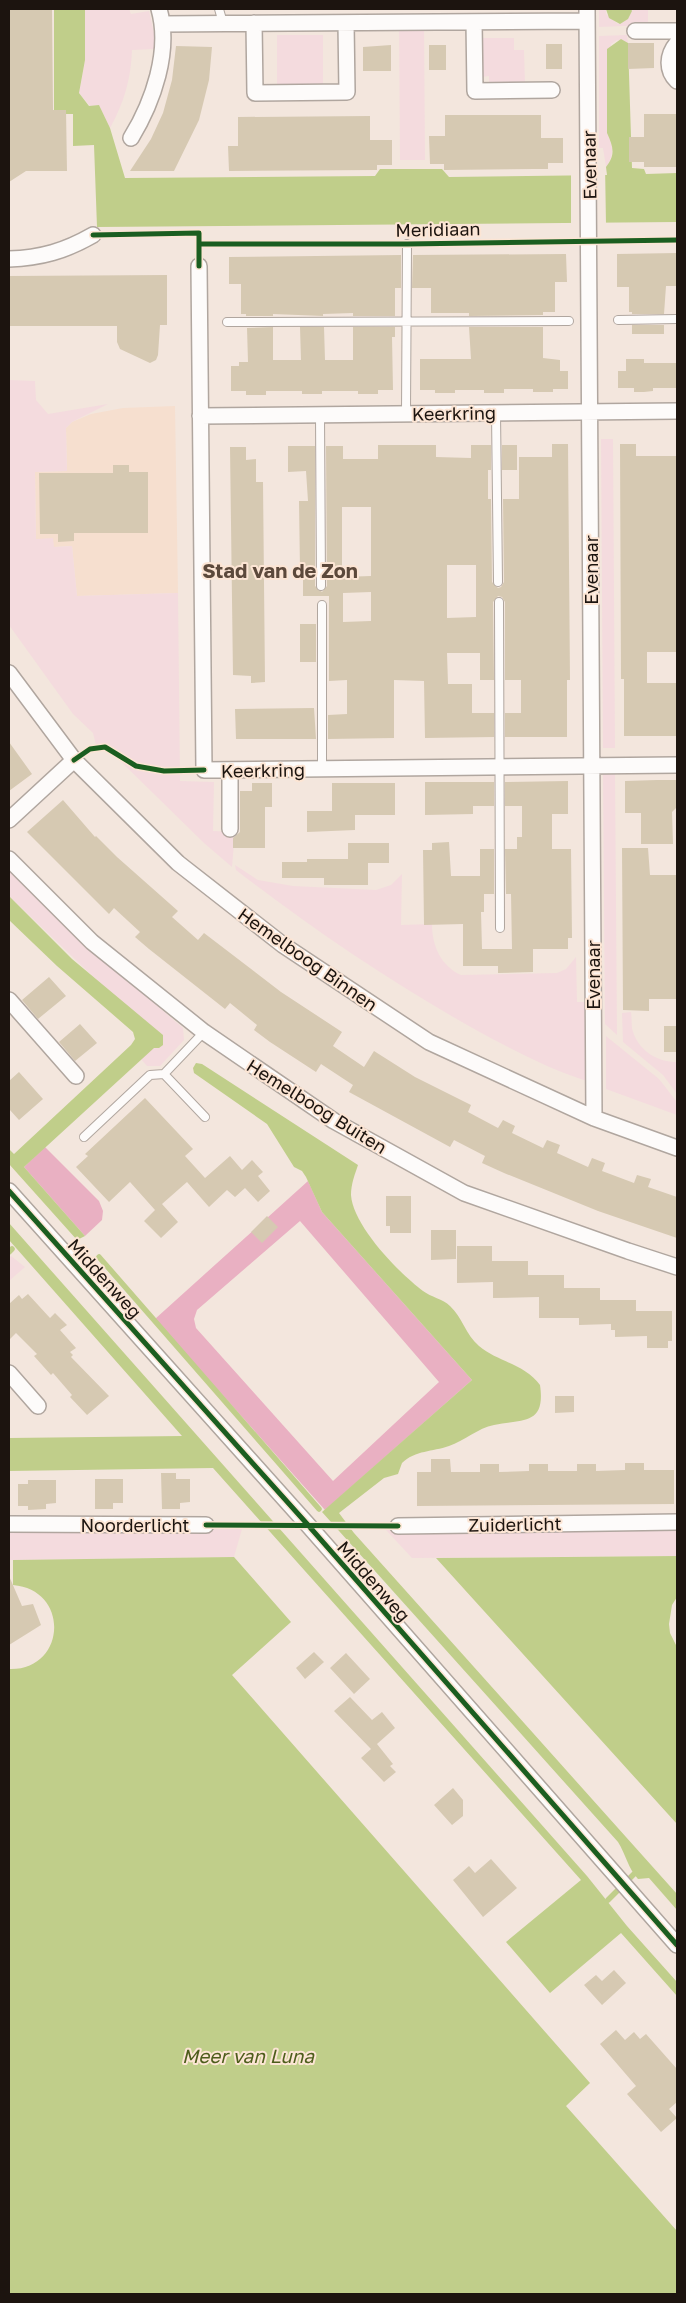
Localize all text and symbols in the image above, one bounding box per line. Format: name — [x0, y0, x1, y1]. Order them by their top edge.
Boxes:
street label: Evenaar — [577, 130, 601, 200]
street label: Meridiaan — [395, 217, 481, 241]
street label: Keerkring — [412, 401, 496, 425]
street label: Evenaar — [580, 535, 602, 605]
district label: Stad van de Zon — [202, 558, 358, 582]
street label: Keerkring — [221, 758, 305, 782]
street label: Hemelboog Binnen — [234, 903, 382, 1015]
street label: Evenaar — [582, 940, 604, 1010]
street label: Hemelboog Buiten — [243, 1054, 391, 1158]
street label: Middenweg — [63, 1234, 147, 1322]
street label: Zuiderlicht — [468, 1512, 562, 1536]
street label: Noorderlicht — [80, 1514, 190, 1536]
street label: Middenweg — [333, 1536, 415, 1626]
water label: Meer van Luna — [182, 2044, 315, 2067]

